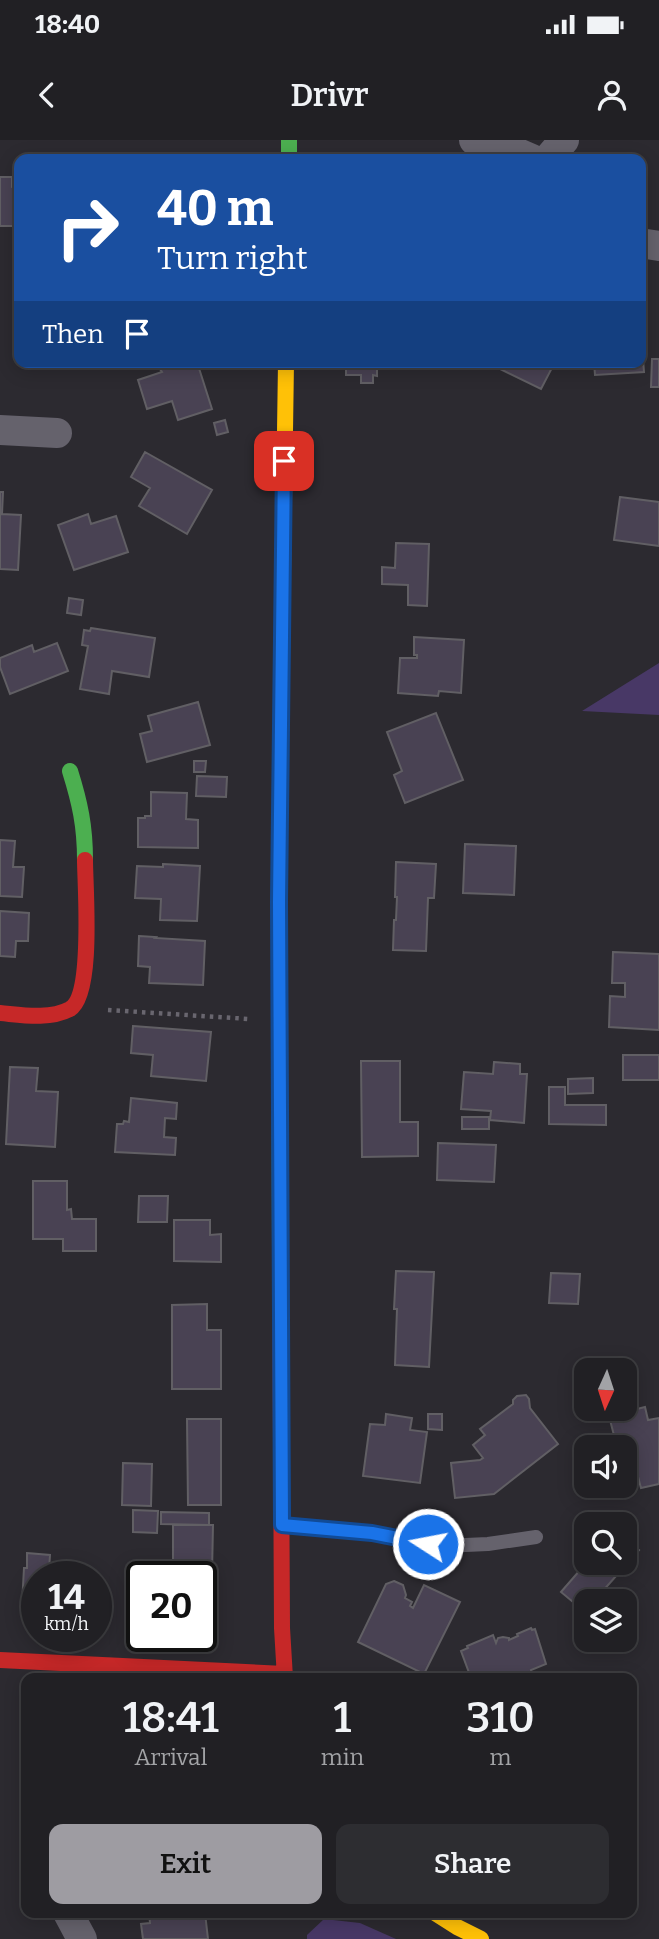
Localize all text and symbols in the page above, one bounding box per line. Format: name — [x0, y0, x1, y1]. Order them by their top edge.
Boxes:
text: 18:40 — [35, 9, 100, 40]
icon: back — [28, 76, 66, 114]
text: Drivr — [290, 76, 369, 114]
icon: person — [593, 76, 631, 114]
text: 40 m — [157, 179, 274, 238]
icon: right — [42, 182, 133, 273]
text: Turn right — [157, 239, 308, 277]
icon: arrive — [118, 315, 156, 353]
text: Then — [42, 319, 104, 350]
pin — [254, 431, 314, 491]
icon: arrive — [265, 442, 303, 480]
north arrow — [574, 1358, 637, 1421]
map controls — [574, 1358, 637, 1652]
button: sound — [574, 1435, 637, 1498]
position arrow — [391, 1507, 465, 1581]
button: search — [574, 1512, 637, 1575]
speed limit sign: 20 — [126, 1561, 217, 1652]
text: 14 — [48, 1576, 85, 1618]
button: layers — [574, 1589, 637, 1652]
text: km/h — [44, 1613, 89, 1635]
text: 18:41 — [123, 1693, 219, 1743]
text: 1 — [334, 1693, 351, 1743]
text: 310 — [466, 1693, 535, 1743]
text: Arrival — [134, 1743, 207, 1771]
text: min — [321, 1743, 364, 1771]
text: m — [490, 1743, 512, 1771]
button: Exit — [49, 1824, 322, 1904]
button: Share — [336, 1824, 609, 1904]

